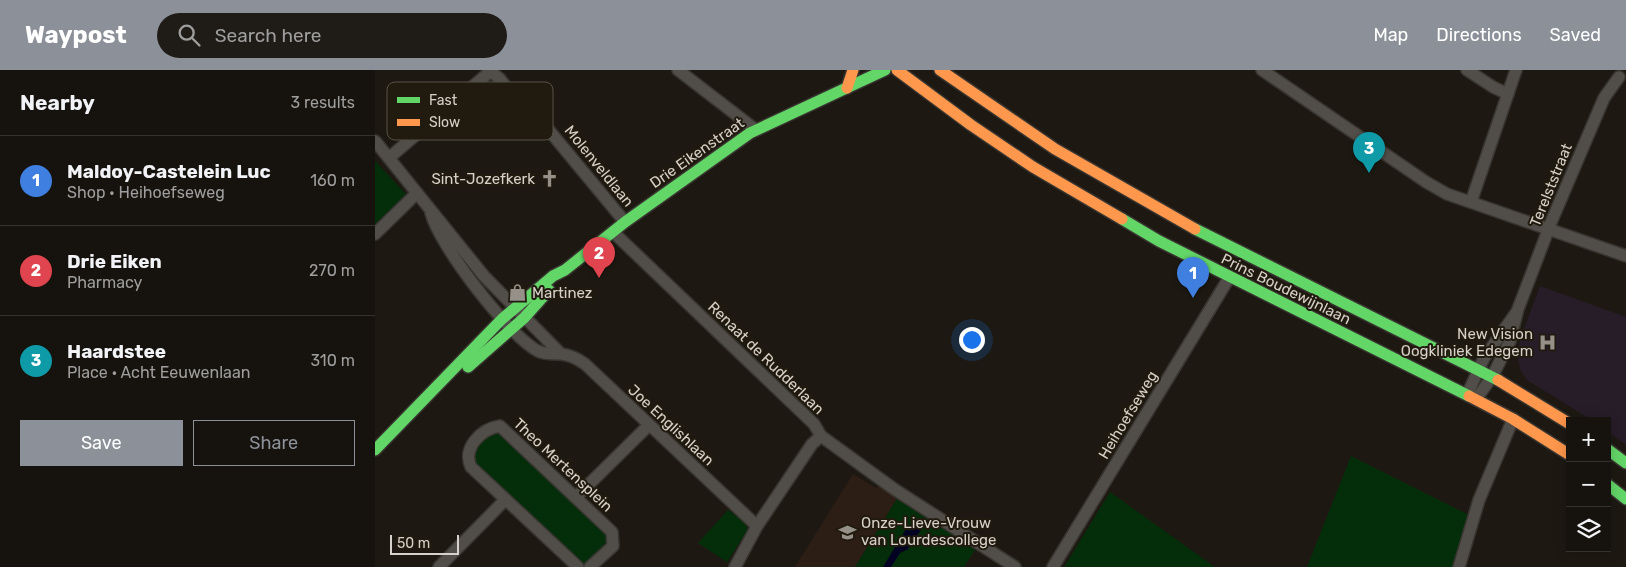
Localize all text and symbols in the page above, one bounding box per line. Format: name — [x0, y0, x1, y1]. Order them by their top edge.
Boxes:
search box — [157, 13, 507, 58]
text: Waypost — [25, 21, 127, 49]
icon: search — [175, 21, 203, 49]
text: Search here — [215, 24, 321, 47]
text: Map — [1373, 24, 1408, 46]
text: Directions — [1436, 24, 1522, 46]
text: Saved — [1550, 24, 1601, 46]
legend — [387, 82, 553, 140]
text: Nearby — [20, 90, 95, 115]
text: Fast — [429, 92, 458, 109]
text: 3 results — [290, 93, 355, 112]
text: Slow — [429, 114, 460, 131]
street label: Drie Eikenstraat — [646, 114, 748, 192]
street label: Molenveldlaan — [561, 122, 637, 210]
pin: 3 — [1353, 132, 1385, 173]
street label: Terelststraat — [1526, 141, 1576, 229]
text: Maldoy-Castelein Luc — [67, 160, 271, 183]
church icon: Sint-Jozefkerk — [539, 169, 559, 189]
place label: Sint-Jozefkerk — [431, 170, 535, 188]
text: 1 — [32, 171, 40, 190]
text: 160 m — [310, 171, 355, 190]
text: Shop · Heihoefseweg — [67, 183, 225, 202]
pin: 2 — [583, 237, 615, 278]
text: Drie Eiken — [67, 250, 162, 273]
street label: Prins Boudewijnlaan — [1218, 250, 1354, 328]
pin: 1 — [1177, 257, 1209, 298]
text: 2 — [31, 261, 41, 280]
text: 270 m — [309, 261, 355, 280]
text: Pharmacy — [67, 273, 142, 292]
shop icon: Martinez — [508, 283, 528, 303]
place label: Martinez — [532, 284, 593, 302]
street label: Renaat de Rudderlaan — [704, 298, 828, 418]
place label: New Vision Oogkliniek Edegem — [1401, 325, 1533, 360]
your location — [959, 327, 985, 353]
hospital icon: New Vision Oogkliniek Edegem — [1537, 333, 1557, 353]
text: Haardstee — [67, 340, 166, 363]
text: 3 — [31, 351, 41, 370]
text: 310 m — [311, 351, 355, 370]
text: Place · Acht Eeuwenlaan — [67, 363, 250, 382]
street label: Heihoefseweg — [1095, 368, 1161, 462]
street label: Joe Englishlaan — [624, 381, 718, 469]
street label: Theo Mertensplein — [510, 414, 616, 516]
map controls — [1566, 417, 1611, 552]
button: + — [1566, 417, 1611, 462]
button: Save — [20, 420, 183, 466]
button: Share — [193, 420, 355, 466]
button: − — [1566, 462, 1611, 507]
button: layers — [1566, 507, 1611, 552]
place label: Onze-Lieve-Vrouw van Lourdescollege — [861, 514, 996, 549]
school or university icon: Onze-Lieve-Vrouw van Lourdescollege — [837, 522, 857, 542]
scale bar — [390, 532, 459, 555]
text: 50 m — [397, 535, 430, 552]

